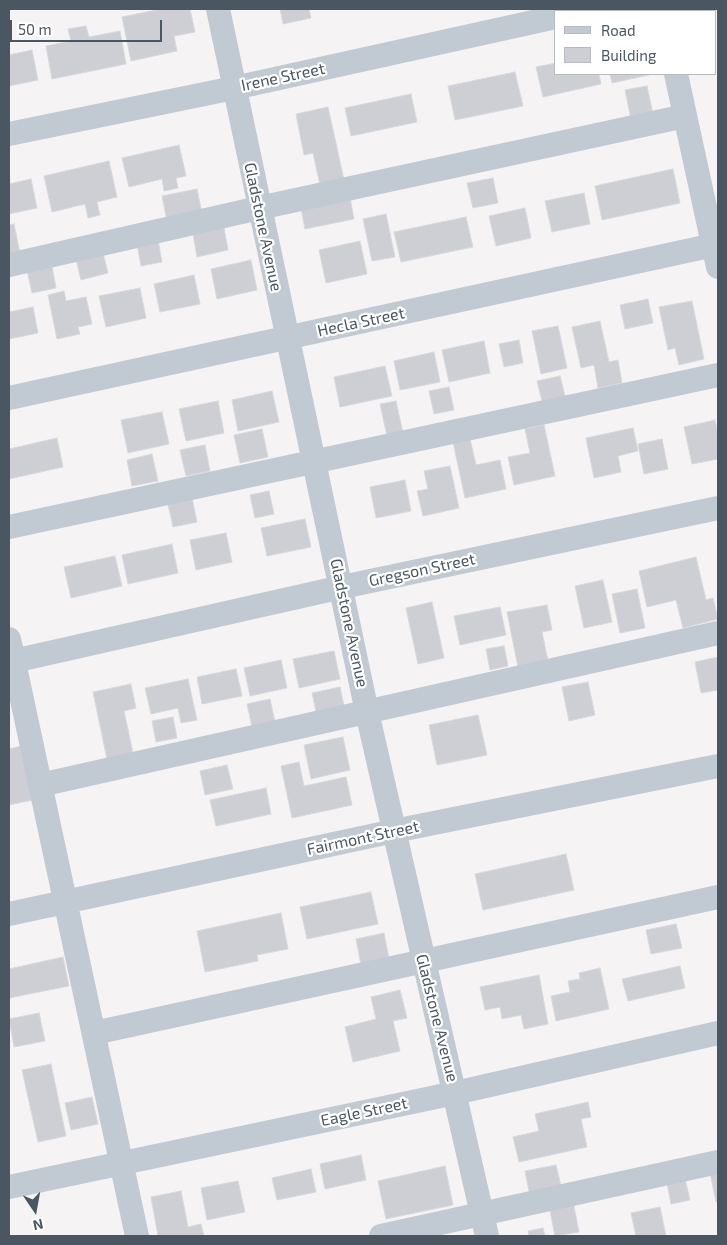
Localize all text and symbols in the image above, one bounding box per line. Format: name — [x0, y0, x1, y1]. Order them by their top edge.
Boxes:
scale bar — [12, 10, 165, 42]
legend — [554, 10, 717, 75]
text: 50 m — [18, 20, 52, 38]
text: Road — [601, 21, 636, 39]
text: Building — [601, 46, 656, 64]
street label: Irene Street — [239, 59, 327, 95]
street label: Gladstone Avenue — [240, 161, 286, 293]
street label: Hecla Street — [316, 303, 406, 341]
street label: Gregson Street — [367, 549, 477, 591]
street label: Gladstone Avenue — [326, 557, 372, 689]
street label: Fairmont Street — [305, 817, 421, 859]
street label: Gladstone Avenue — [412, 952, 462, 1084]
street label: Eagle Street — [319, 1093, 409, 1131]
north arrow — [10, 1185, 60, 1235]
text: N — [32, 1216, 45, 1235]

